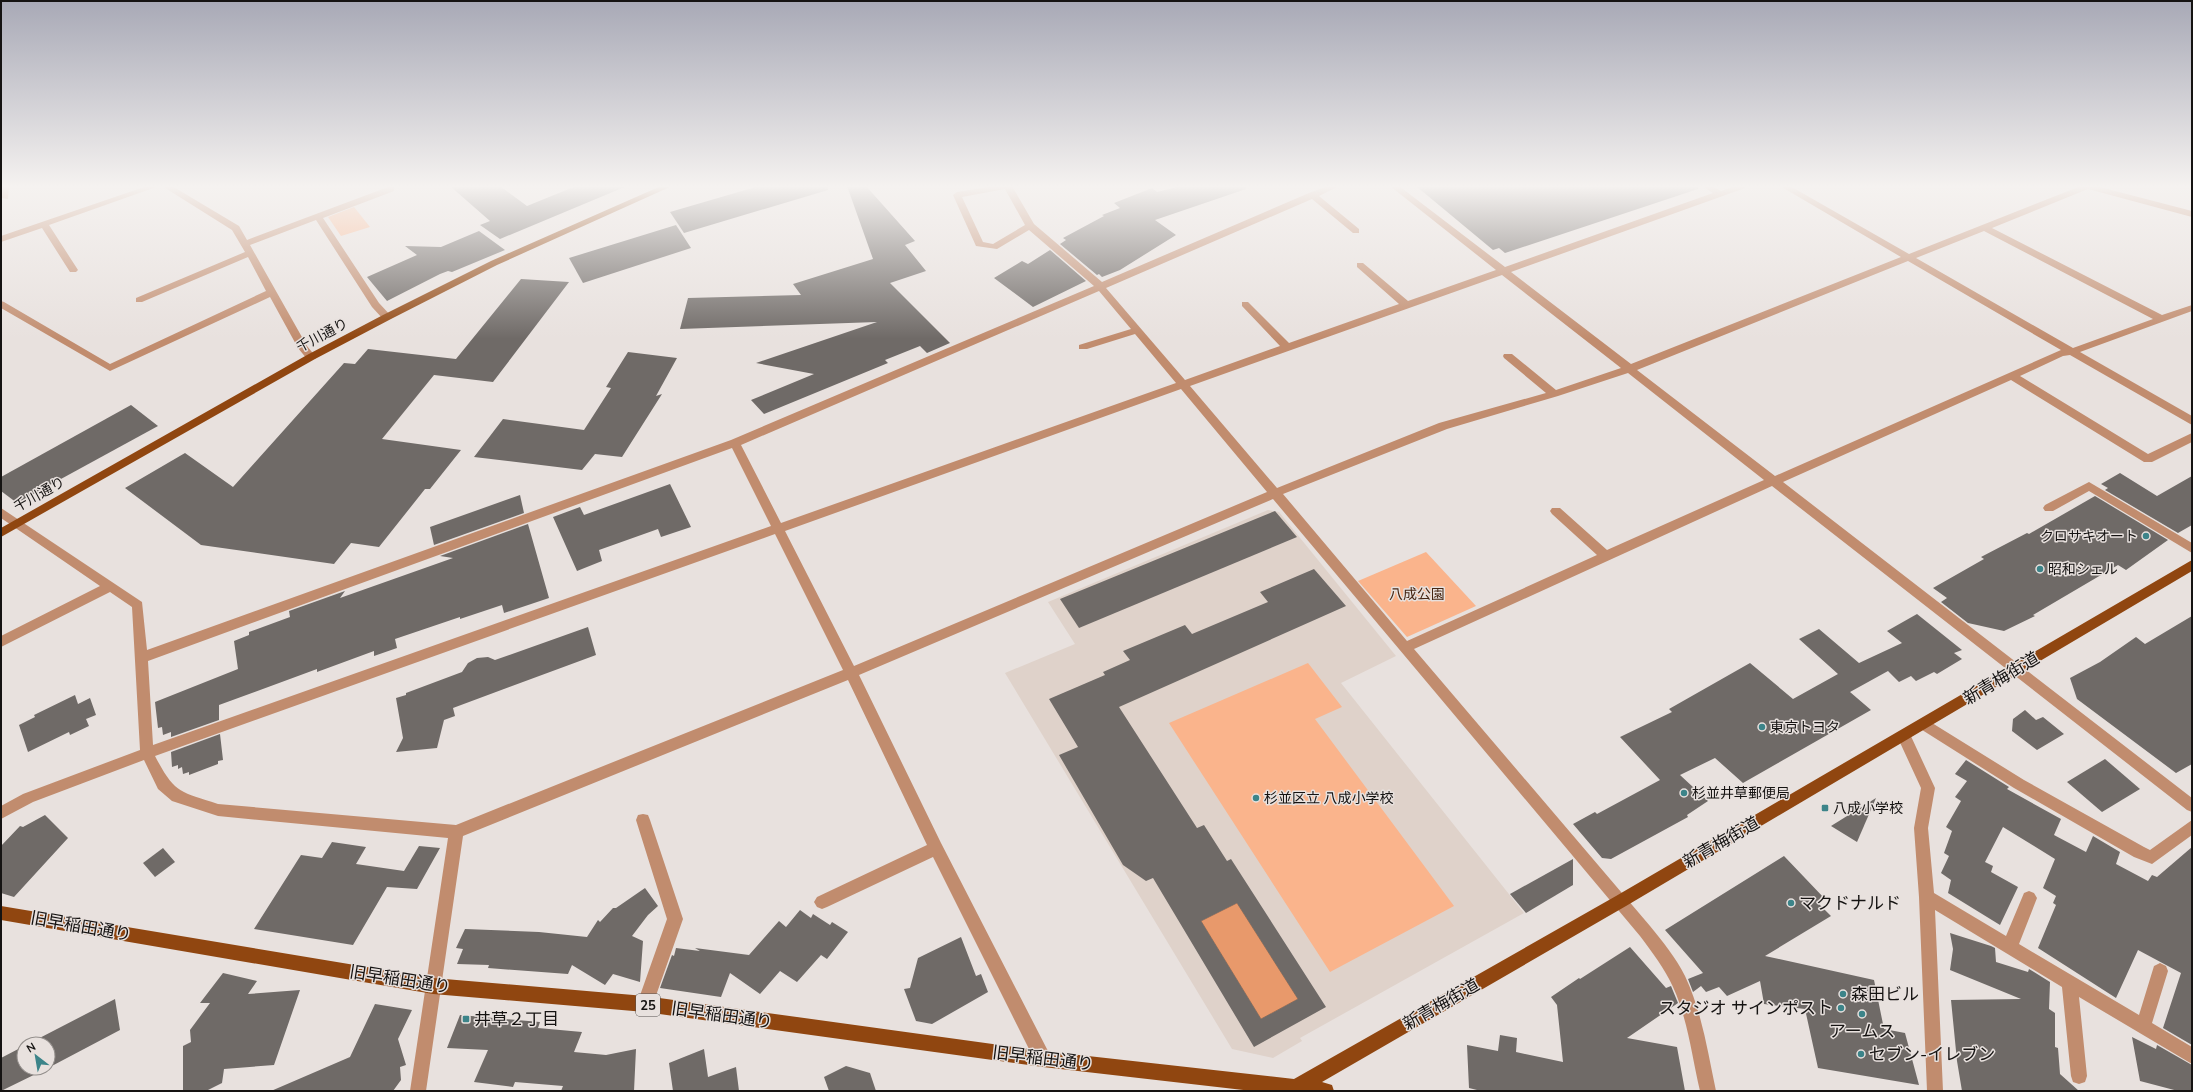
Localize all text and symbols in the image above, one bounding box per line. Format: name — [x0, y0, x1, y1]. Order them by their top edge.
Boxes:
street label: 千川通り — [293, 314, 351, 357]
street label: 千川通り — [10, 473, 68, 516]
place label: クロサキオート — [2040, 527, 2138, 546]
marker: クロサキオート — [2141, 531, 2151, 541]
place label: 昭和シェル — [2048, 560, 2118, 579]
marker: 昭和シェル — [2035, 564, 2045, 574]
park label: 八成公園 — [1389, 585, 1445, 604]
street label: 新青梅街道 — [1959, 647, 2044, 710]
place label: 東京トヨタ — [1770, 718, 1840, 737]
marker: 東京トヨタ — [1757, 722, 1767, 732]
place label: 杉並井草郵便局 — [1692, 784, 1790, 803]
marker: 杉並井草郵便局 — [1679, 788, 1689, 798]
place label: 杉並区立 八成小学校 — [1264, 789, 1394, 808]
marker: 杉並区立 八成小学校 — [1251, 793, 1261, 803]
place label: 八成小学校 — [1833, 799, 1903, 818]
marker: 八成小学校 — [1820, 803, 1830, 813]
street label: 新青梅街道 — [1679, 811, 1764, 874]
place label: マクドナルド — [1799, 892, 1901, 915]
marker: マクドナルド — [1786, 898, 1796, 908]
street label: 旧早稲田通り — [29, 906, 133, 947]
street label: 旧早稲田通り — [348, 960, 452, 999]
street label: 新青梅街道 — [1399, 973, 1484, 1036]
place label: 森田ビル — [1851, 983, 1919, 1006]
marker: 森田ビル — [1838, 989, 1848, 999]
road number: 25 — [636, 994, 660, 1016]
street label: 旧早稲田通り — [670, 997, 774, 1034]
place label: スタジオ サインポスト — [1659, 997, 1833, 1020]
marker: スタジオ サインポスト — [1836, 1003, 1846, 1013]
place label: 井草２丁目 — [474, 1008, 559, 1031]
marker: アームス — [1857, 1009, 1867, 1019]
marker: 井草２丁目 — [461, 1014, 471, 1024]
place label: アームス — [1829, 1020, 1895, 1043]
north arrow — [16, 1036, 56, 1076]
text: N — [24, 1039, 38, 1056]
street label: 旧早稲田通り — [991, 1041, 1095, 1076]
place label: セブン-イレブン — [1869, 1043, 1995, 1066]
marker: セブン-イレブン — [1856, 1049, 1866, 1059]

